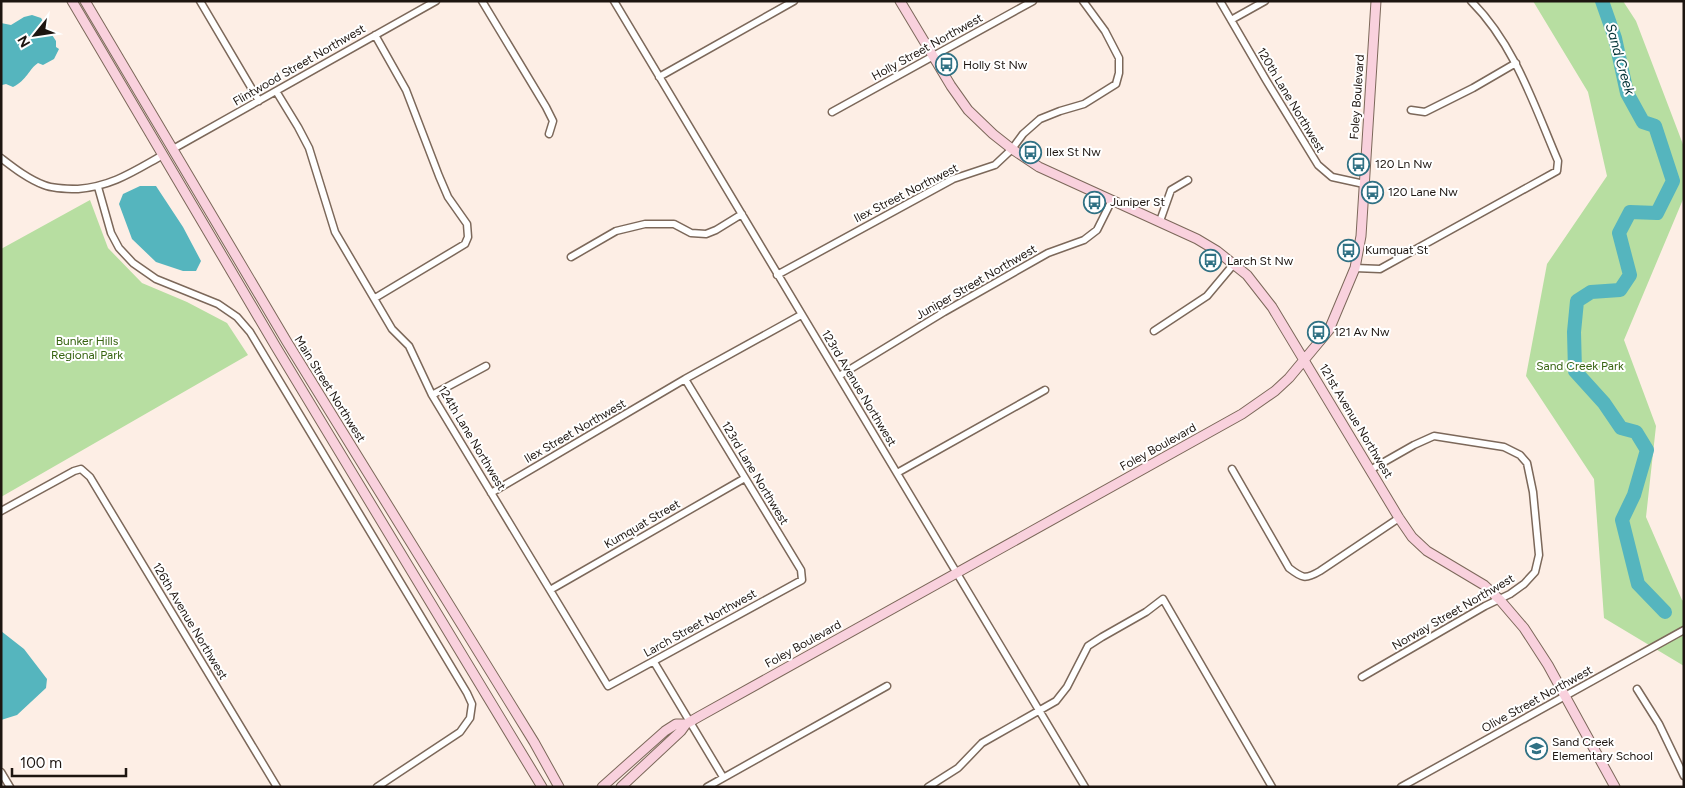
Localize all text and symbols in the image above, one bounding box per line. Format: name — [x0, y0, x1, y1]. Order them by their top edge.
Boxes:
north arrow — [10, 10, 60, 60]
street label: Holly Street Northwest — [869, 10, 985, 83]
street label: Flintwood Street Northwest — [230, 21, 368, 109]
water label: Sand Creek — [1602, 21, 1639, 98]
text: N — [14, 32, 34, 50]
street label: 120th Lane Northwest — [1254, 45, 1328, 155]
bus stop icon: Holly St Nw — [935, 53, 959, 77]
street label: Foley Boulevard — [1347, 54, 1367, 140]
place label: Holly St Nw — [963, 58, 1028, 72]
bus stop icon: Ilex St Nw — [1018, 140, 1042, 164]
place label: Ilex St Nw — [1046, 145, 1101, 159]
bus stop icon: 120 Ln Nw — [1347, 152, 1371, 176]
place label: 120 Ln Nw — [1375, 157, 1433, 171]
street label: Ilex Street Northwest — [852, 160, 961, 225]
bus stop icon: 120 Lane Nw — [1360, 180, 1384, 204]
place label: 120 Lane Nw — [1388, 185, 1458, 199]
bus stop icon: Juniper St — [1082, 190, 1106, 214]
place label: Juniper St — [1110, 195, 1165, 209]
bus stop icon: Kumquat St — [1337, 238, 1361, 262]
street label: Juniper Street Northwest — [913, 241, 1039, 322]
place label: Kumquat St — [1365, 243, 1429, 257]
bus stop icon: Larch St Nw — [1199, 249, 1223, 273]
place label: Larch St Nw — [1227, 254, 1294, 268]
bus stop icon: 121 Av Nw — [1306, 320, 1330, 344]
place label: 121 Av Nw — [1334, 325, 1390, 339]
street label: 123rd Avenue Northwest — [819, 327, 900, 449]
street label: Main Street Northwest — [292, 333, 369, 445]
park label: Bunker Hills Regional Park — [51, 334, 123, 362]
park label: Sand Creek Park — [1536, 359, 1624, 373]
street label: 121st Avenue Northwest — [1316, 361, 1396, 481]
street label: 124th Lane Northwest — [435, 383, 509, 493]
street label: Ilex Street Northwest — [522, 396, 629, 466]
street label: 123rd Lane Northwest — [719, 419, 792, 528]
street label: Foley Boulevard — [1117, 420, 1199, 474]
street label: Kumquat Street — [602, 496, 683, 551]
street label: 126th Avenue Northwest — [150, 560, 231, 682]
street label: Norway Street Northwest — [1389, 571, 1517, 653]
street label: Larch Street Northwest — [641, 586, 759, 660]
street label: Foley Boulevard — [762, 617, 844, 671]
street label: Olive Street Northwest — [1479, 663, 1595, 735]
place label: Sand Creek Elementary School — [1552, 735, 1653, 763]
school or university icon: Sand Creek Elementary School — [1524, 737, 1548, 761]
scale bar — [12, 746, 126, 778]
text: 100 m — [20, 754, 62, 772]

